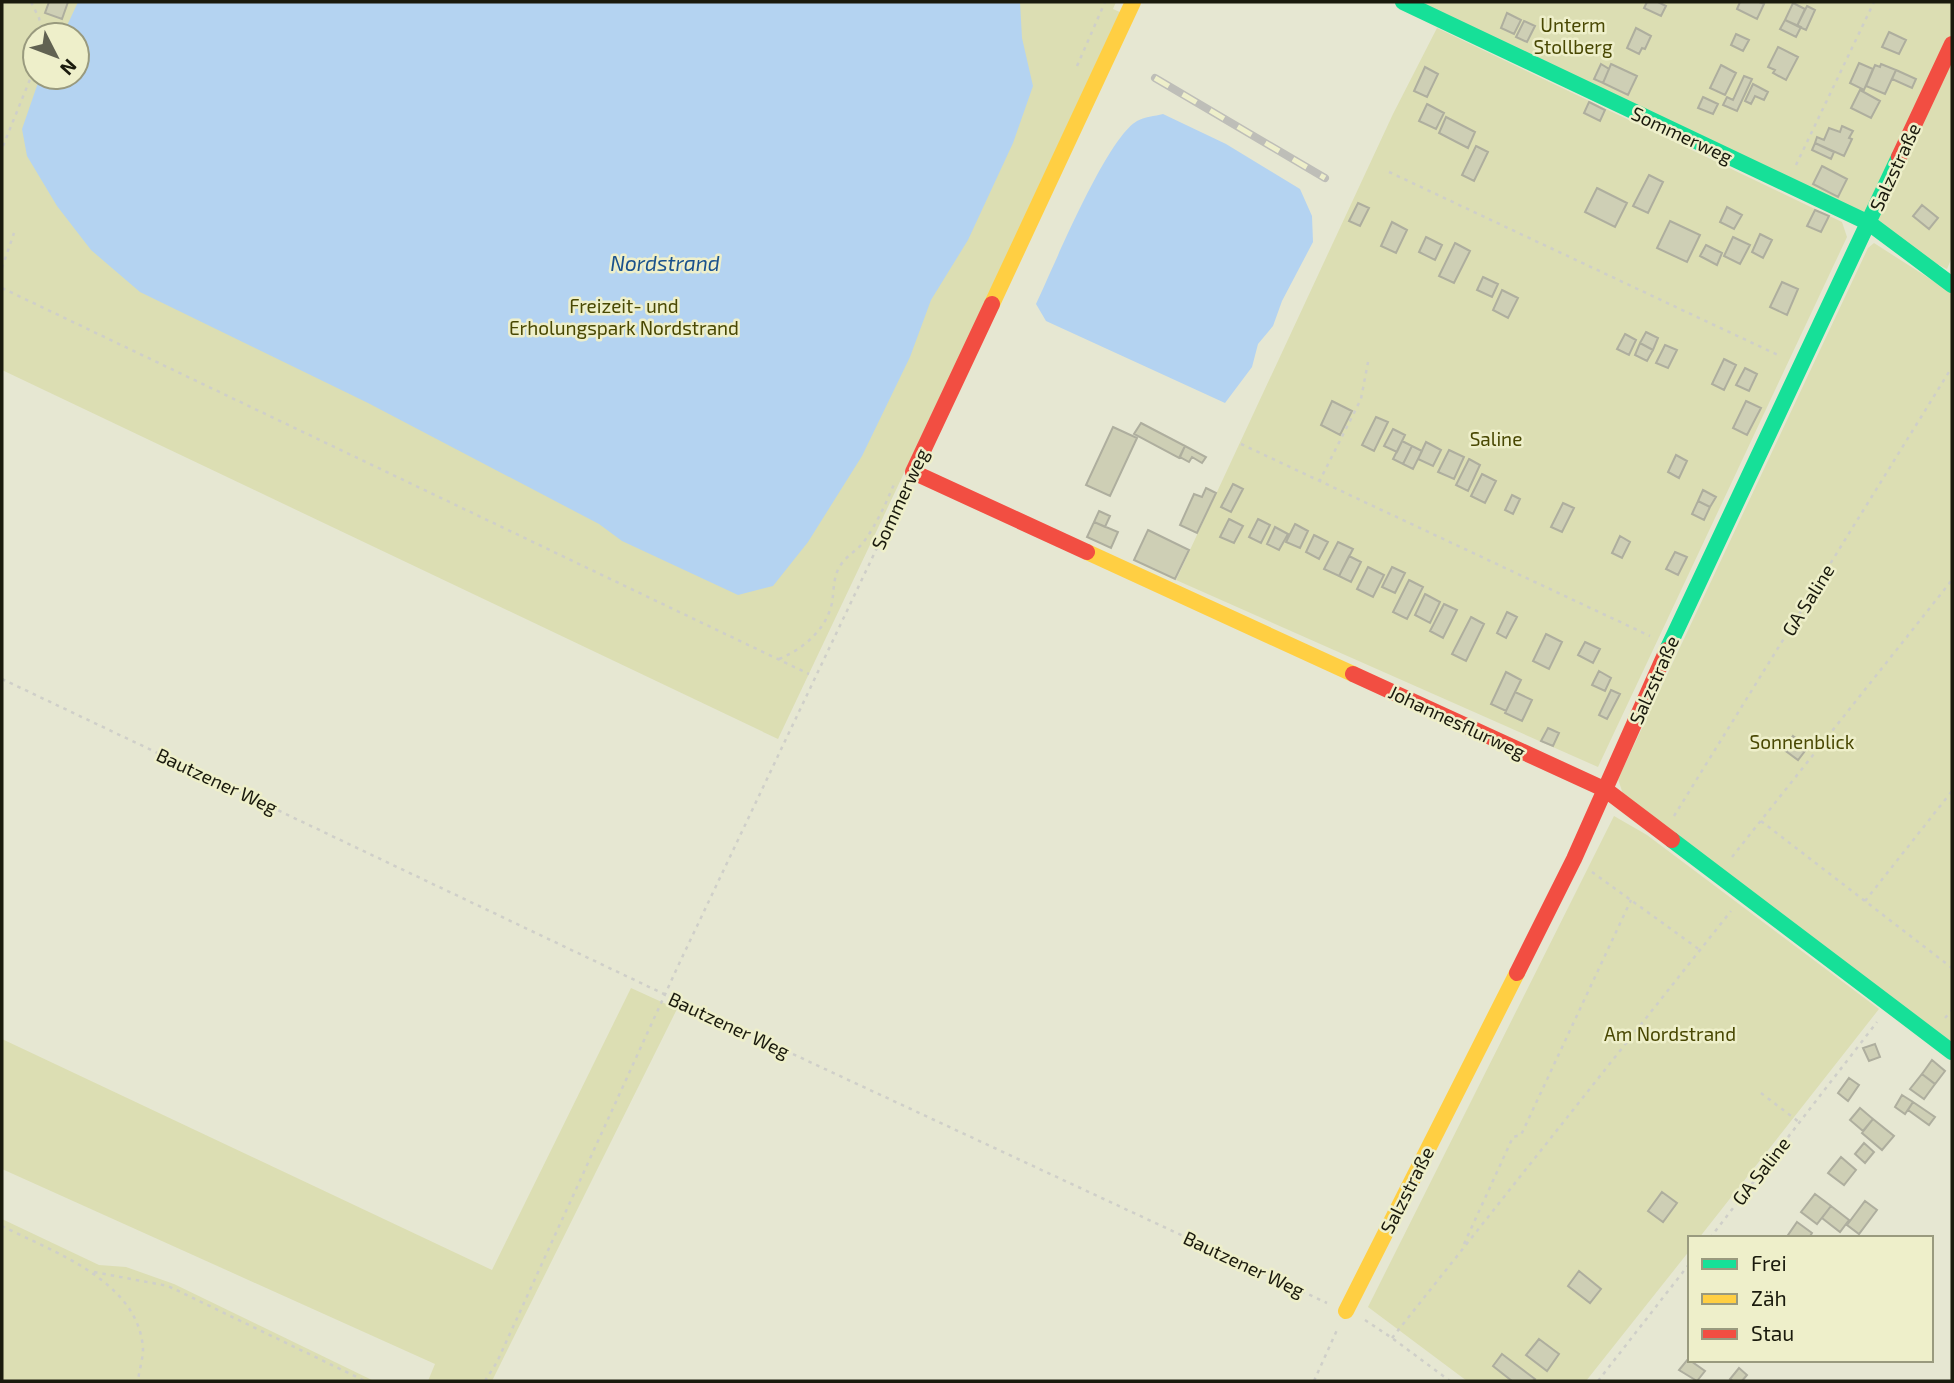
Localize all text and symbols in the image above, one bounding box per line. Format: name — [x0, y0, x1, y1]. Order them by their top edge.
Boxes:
park label: Unterm Stollberg — [1533, 13, 1613, 58]
north arrow — [21, 21, 91, 91]
text: N — [56, 55, 82, 81]
street label: Sommerweg — [1628, 101, 1737, 168]
street label: Salzstraße — [1864, 119, 1925, 214]
water label: Nordstrand — [610, 250, 720, 275]
park label: Freizeit- und Erholungspark Nordstrand — [509, 294, 739, 339]
park label: Saline — [1470, 427, 1522, 450]
street label: Sommerweg — [866, 444, 933, 553]
street label: GA Saline — [1777, 560, 1839, 640]
street label: Salzstraße — [1624, 632, 1683, 728]
street label: Johannesflurweg — [1385, 680, 1530, 763]
park label: Sonnenblick — [1750, 730, 1855, 753]
street label: Bautzener Weg — [153, 742, 282, 819]
street label: Bautzener Weg — [665, 986, 794, 1063]
park label: Am Nordstrand — [1604, 1022, 1736, 1045]
street label: GA Saline — [1727, 1132, 1794, 1209]
street label: Salzstraße — [1375, 1142, 1438, 1237]
street label: Bautzener Weg — [1180, 1225, 1309, 1302]
legend — [1688, 1236, 1933, 1362]
text: Frei — [1751, 1250, 1787, 1275]
text: Zäh — [1751, 1285, 1787, 1310]
text: Stau — [1751, 1320, 1794, 1345]

